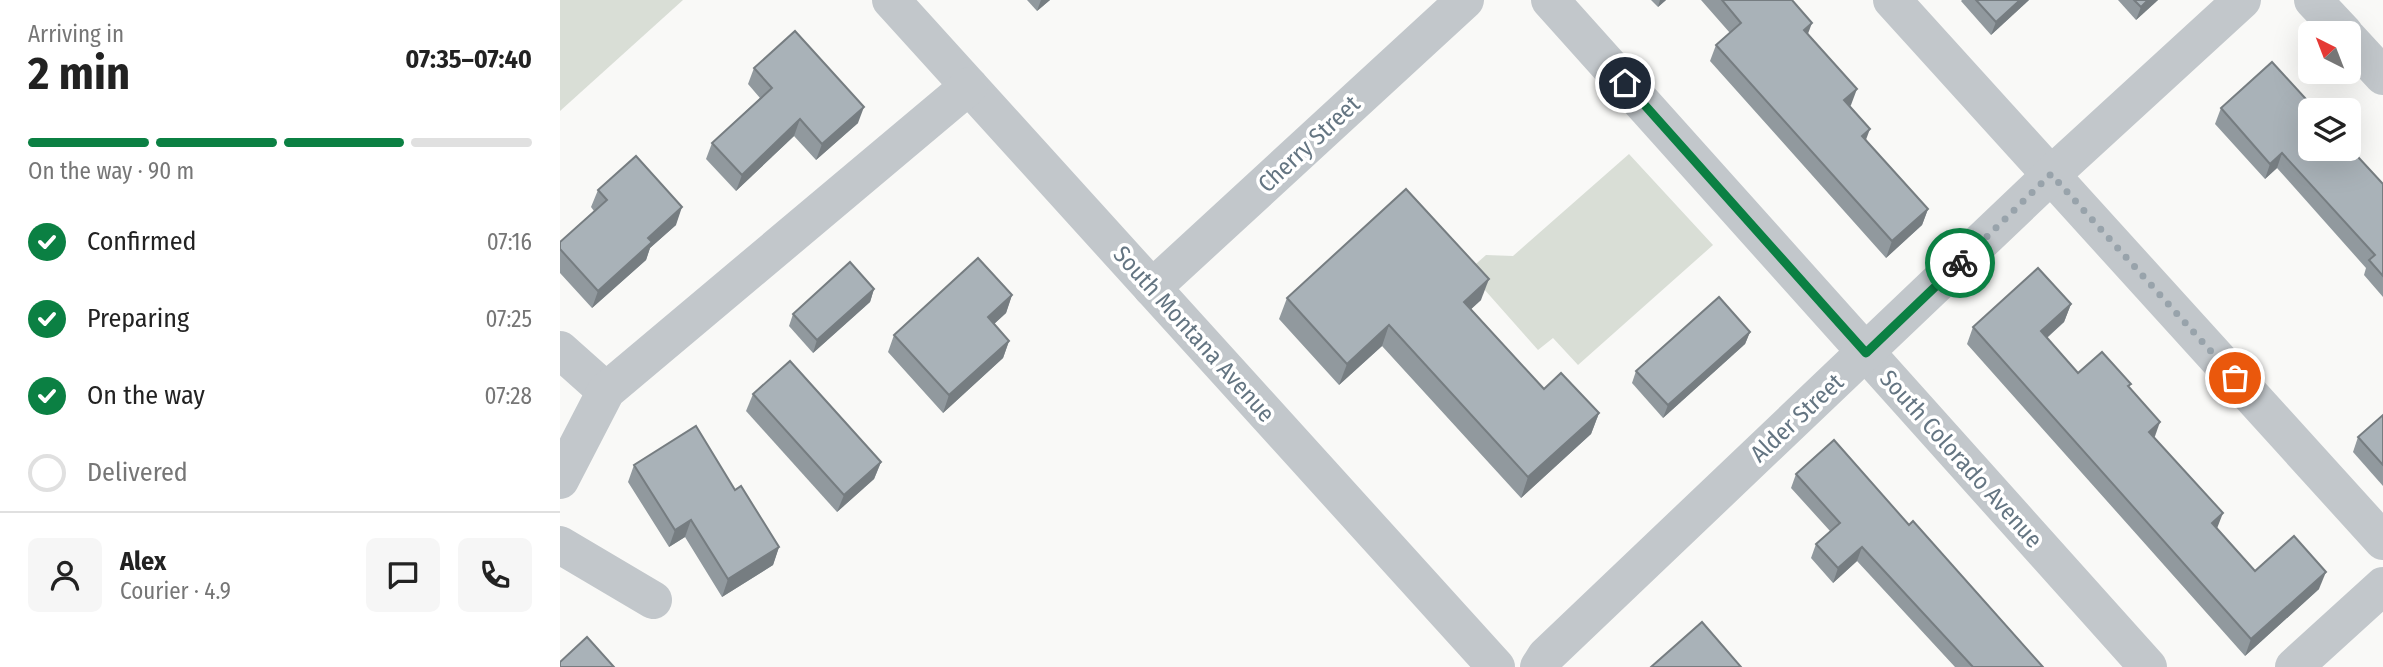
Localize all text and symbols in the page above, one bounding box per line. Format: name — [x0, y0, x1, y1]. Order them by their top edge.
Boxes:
text: Arriving in — [28, 20, 124, 48]
north arrow — [2298, 21, 2361, 84]
map controls — [2298, 21, 2361, 161]
text: 07:35–07:40 — [405, 44, 532, 75]
text: 2 min — [28, 46, 130, 101]
pin — [1595, 53, 1655, 113]
icon: home — [1606, 64, 1644, 102]
street label: Cherry Street — [1252, 90, 1366, 198]
button: layers — [2298, 98, 2361, 161]
text: On the way · 90 m — [28, 157, 194, 185]
icon: check — [28, 223, 66, 261]
text: Confirmed — [87, 226, 197, 257]
text: 07:16 — [487, 228, 532, 256]
courier — [1925, 228, 1995, 298]
street label: South Montana Avenue — [1108, 240, 1280, 428]
icon: bike — [1941, 244, 1979, 282]
icon: check — [28, 300, 66, 338]
text: Preparing — [87, 303, 189, 334]
text: 07:25 — [486, 305, 532, 333]
pin — [2205, 348, 2265, 408]
icon: bag — [2216, 359, 2254, 397]
street label: South Colorado Avenue — [1874, 365, 2048, 553]
street label: Alder Street — [1745, 368, 1849, 468]
icon: check — [28, 377, 66, 415]
text: On the way — [87, 380, 205, 411]
text: 07:28 — [485, 382, 532, 410]
text: Delivered — [87, 457, 188, 488]
button: person — [28, 538, 102, 612]
button: chat — [366, 538, 440, 612]
button: phone — [458, 538, 532, 612]
text: Alex — [120, 546, 166, 577]
text: Courier · 4.9 — [120, 577, 231, 605]

